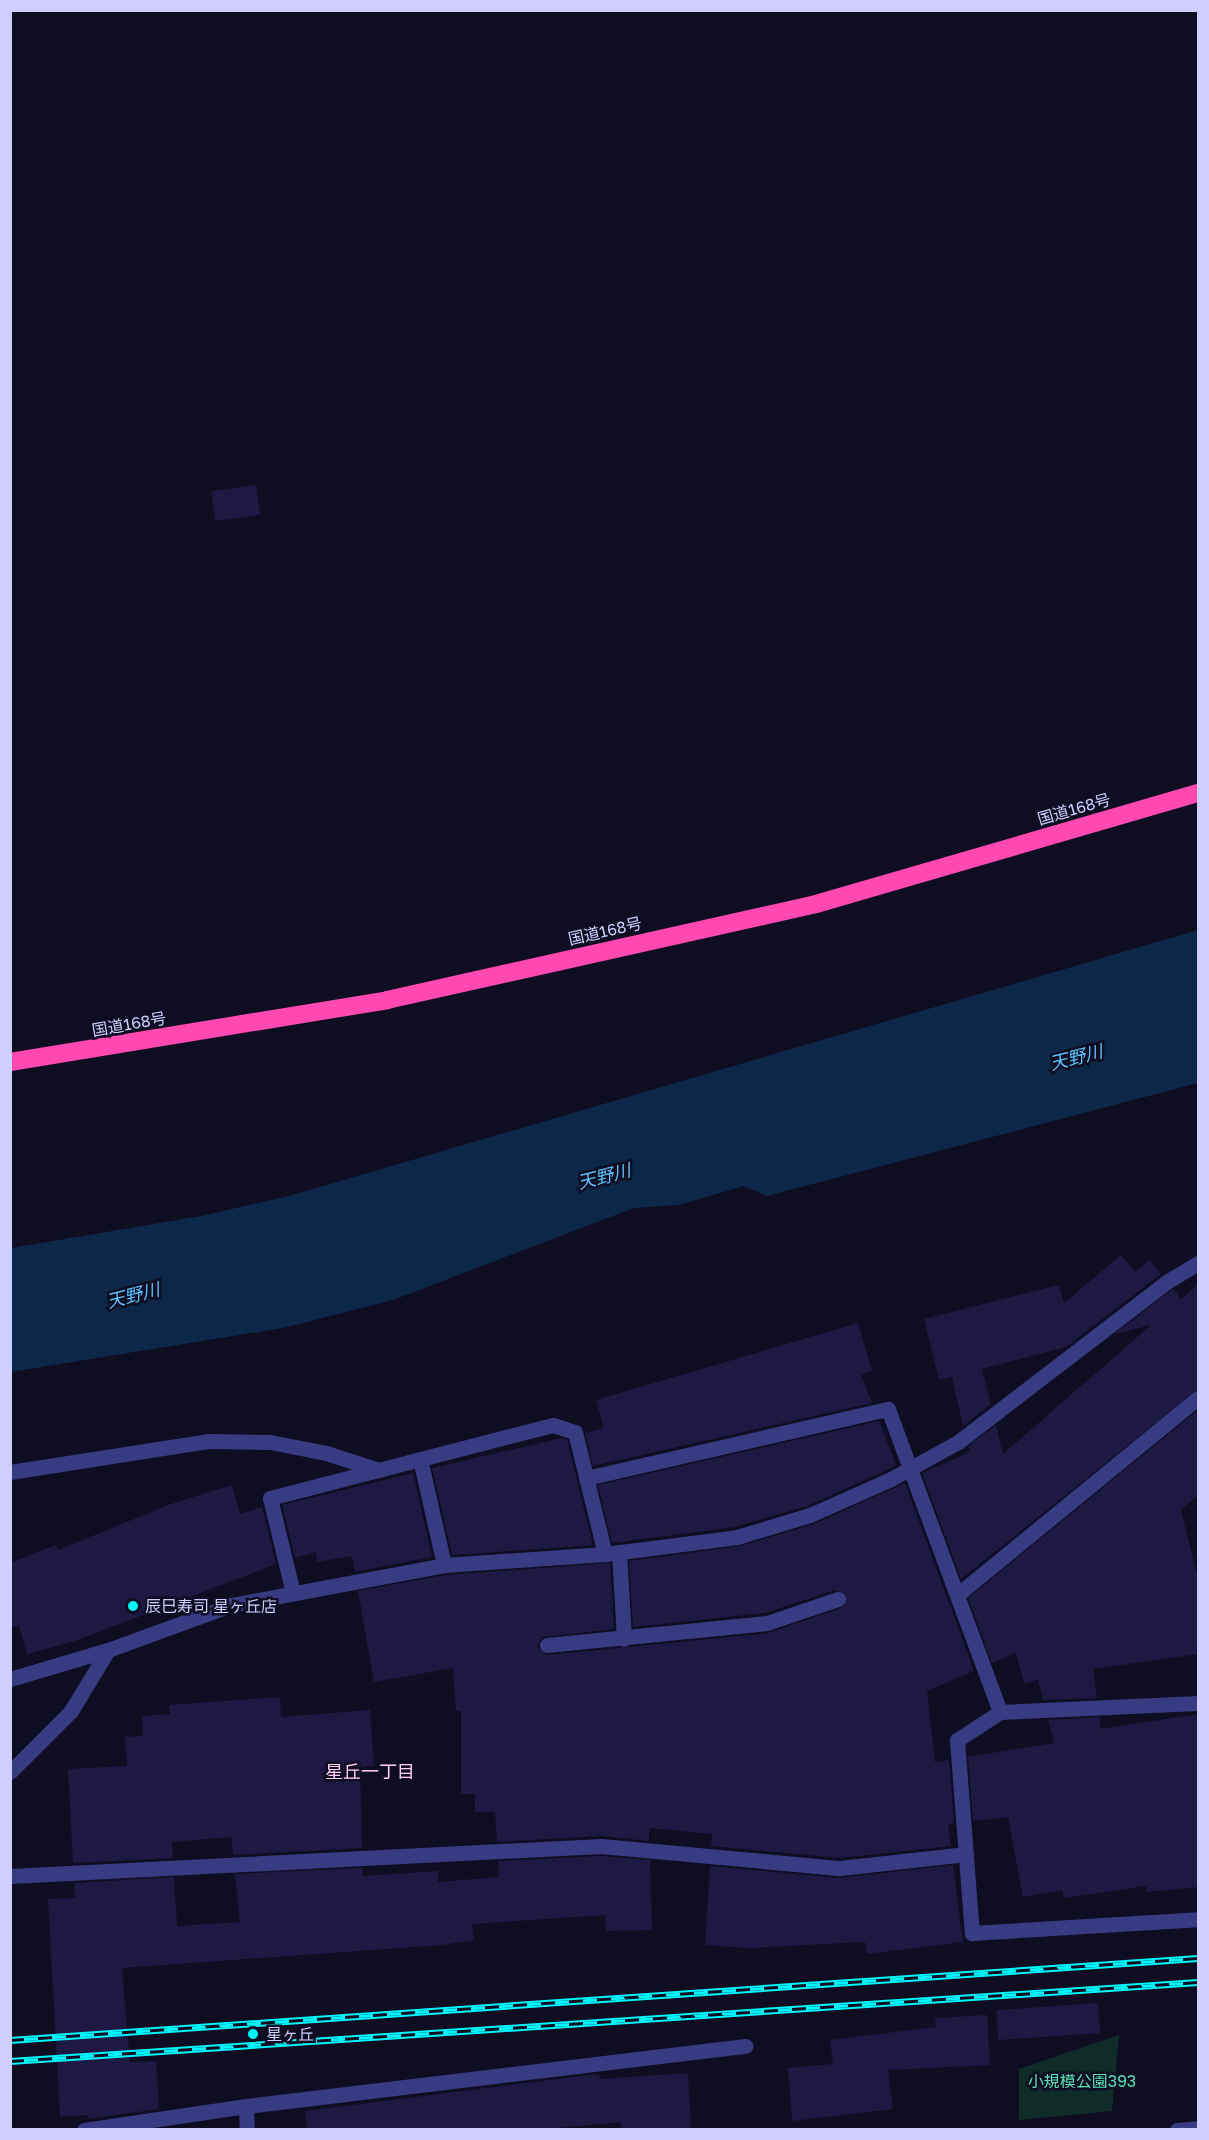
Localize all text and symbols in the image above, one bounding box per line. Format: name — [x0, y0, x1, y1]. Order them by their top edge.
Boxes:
street label: 国道168号 — [1035, 789, 1113, 829]
street label: 国道168号 — [566, 913, 644, 949]
street label: 国道168号 — [90, 1008, 168, 1040]
water label: 天野川 — [1047, 1040, 1105, 1074]
water label: 天野川 — [575, 1159, 633, 1193]
water label: 天野川 — [104, 1278, 162, 1312]
place label: 辰巳寿司 星ヶ丘店 — [145, 1596, 277, 1616]
marker: 辰巳寿司 星ヶ丘店 — [126, 1599, 140, 1613]
district label: 星丘一丁目 — [325, 1760, 415, 1782]
place label: 星ヶ丘 — [266, 2024, 314, 2044]
marker: 星ヶ丘 — [244, 2025, 262, 2043]
park label: 小規模公園393 — [1028, 2071, 1136, 2091]

